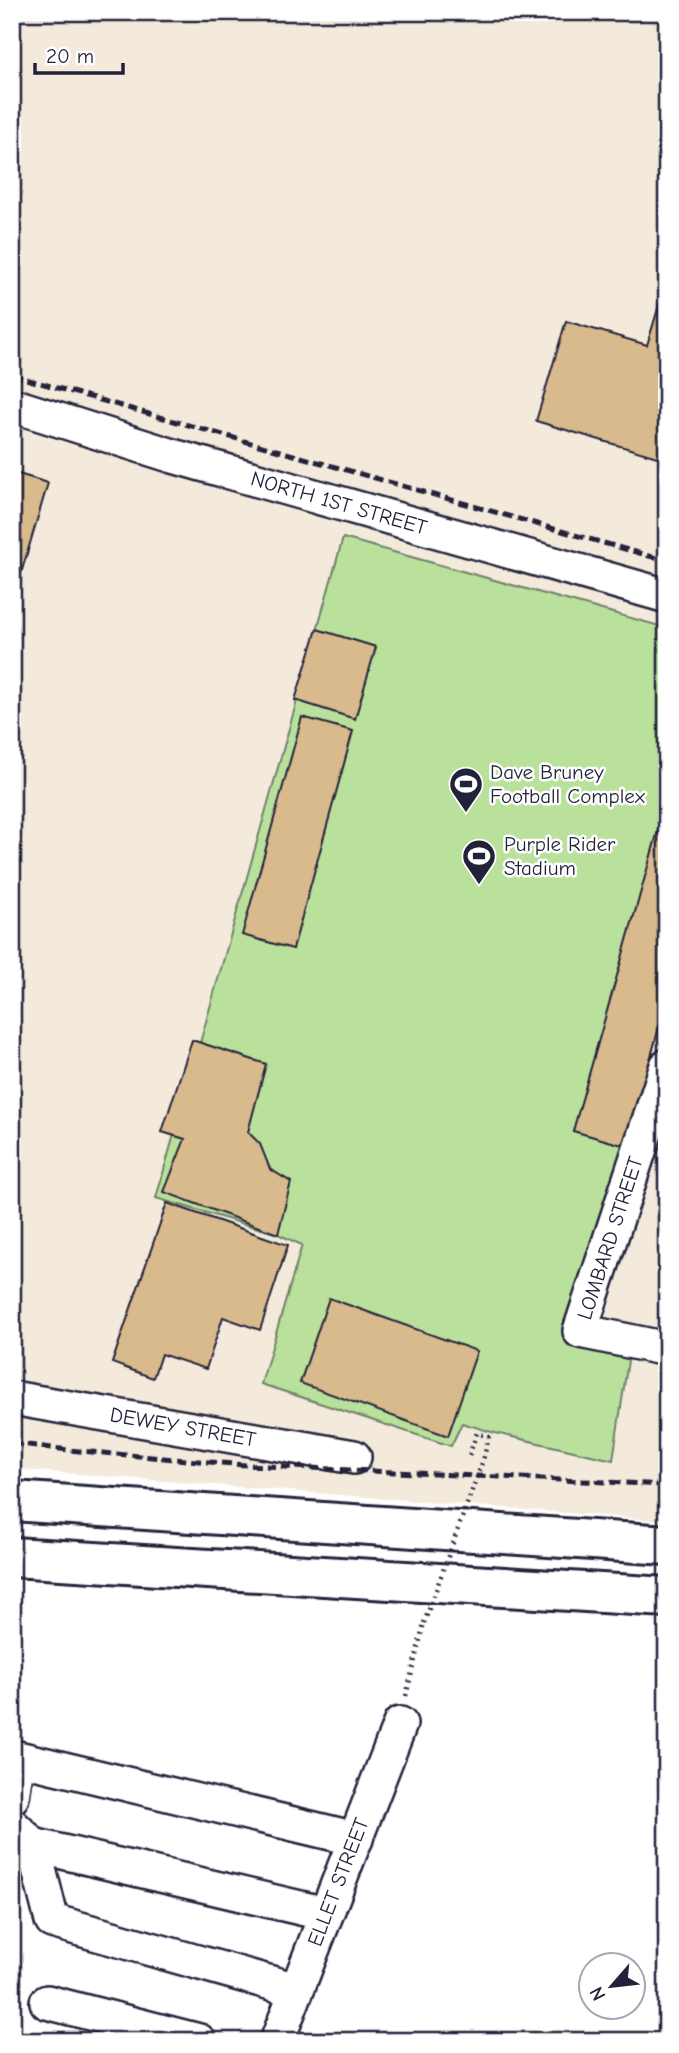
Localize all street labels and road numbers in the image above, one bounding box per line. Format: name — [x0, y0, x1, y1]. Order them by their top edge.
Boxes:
street label: NORTH 1ST STREET — [248, 466, 430, 540]
street label: LOMBARD STREET — [572, 1153, 648, 1323]
street label: DEWEY STREET — [108, 1402, 258, 1452]
street label: ELLET STREET — [302, 1814, 374, 1950]

